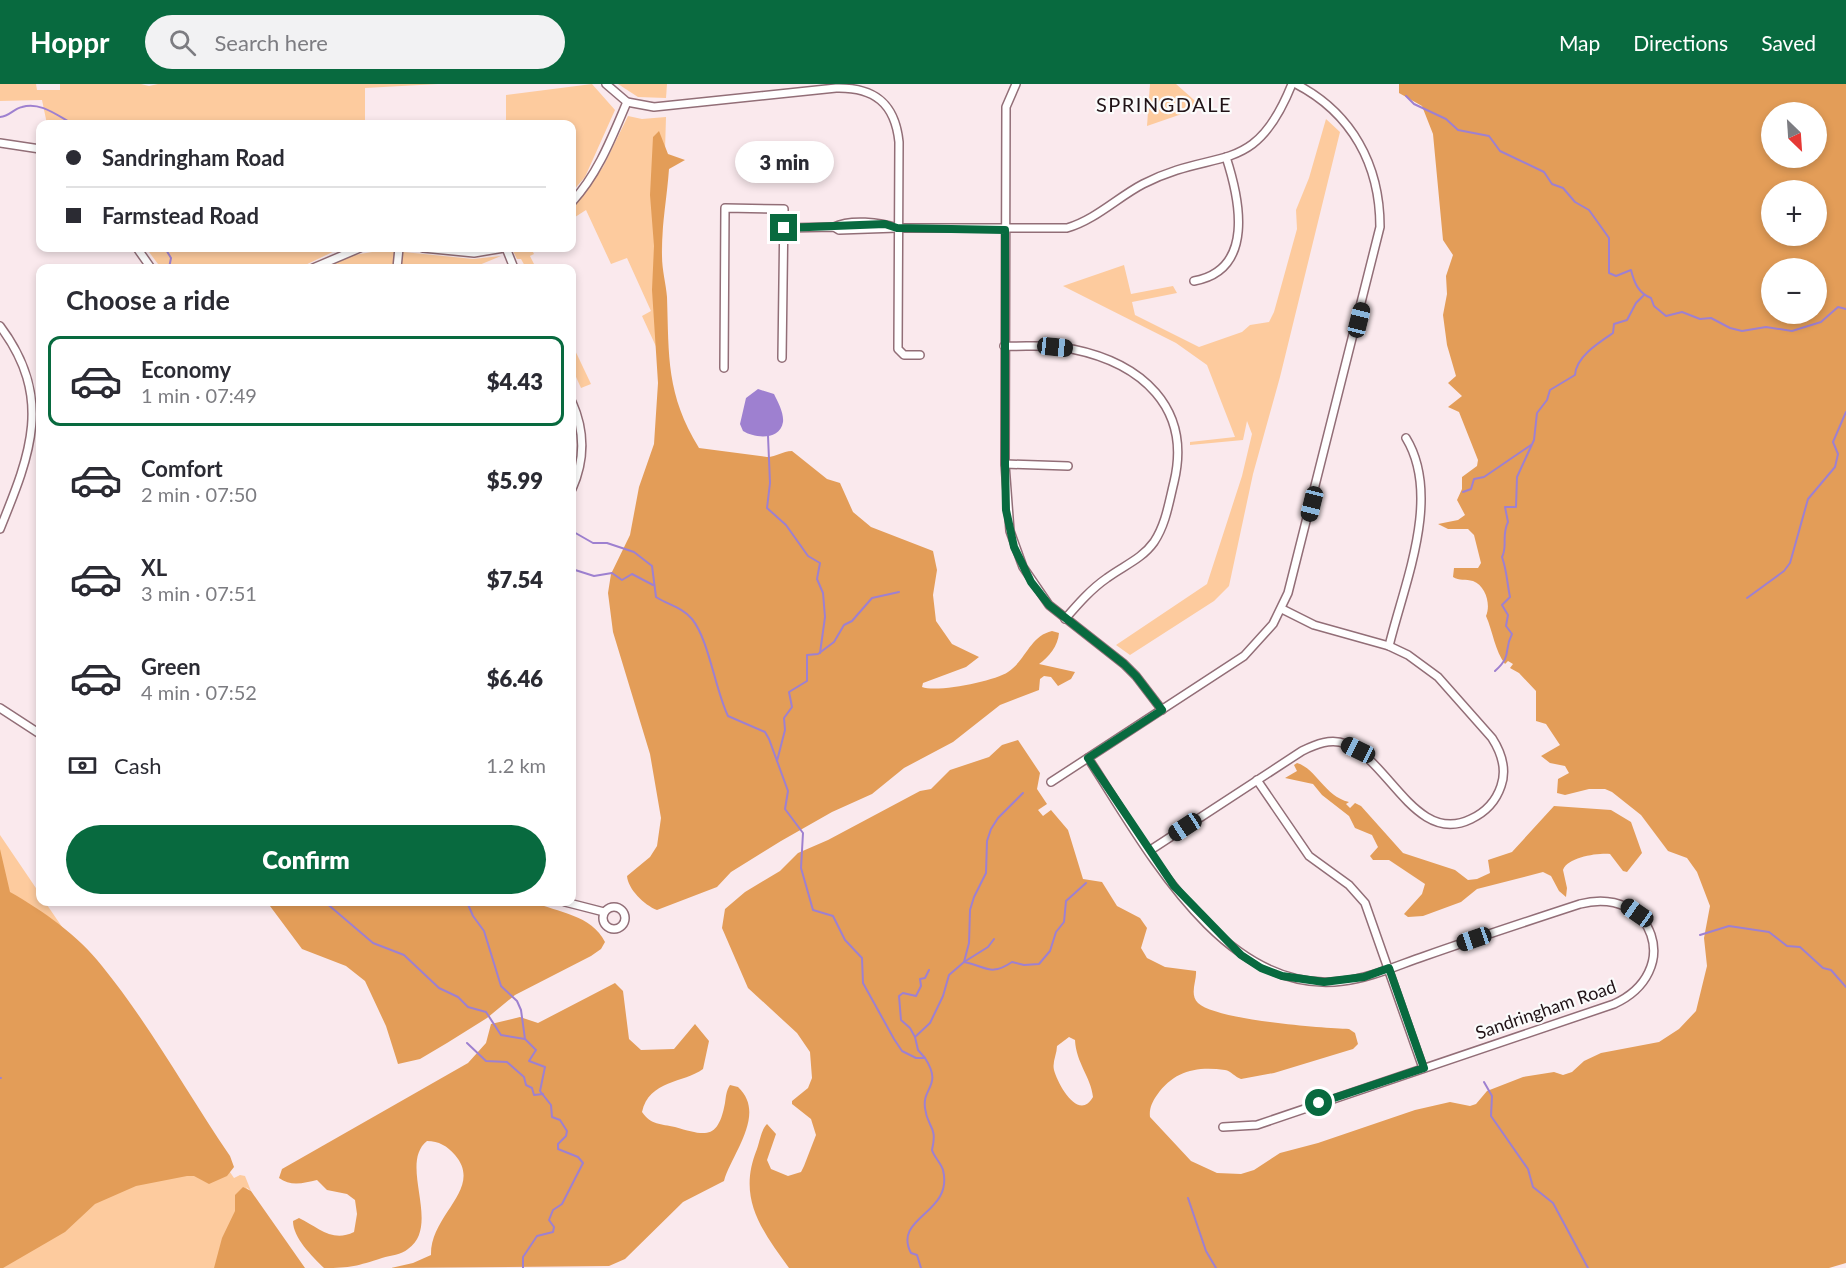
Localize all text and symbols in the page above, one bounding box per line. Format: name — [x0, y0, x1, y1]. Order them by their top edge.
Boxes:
search box — [145, 15, 565, 69]
text: Hoppr — [30, 25, 109, 59]
icon: search — [166, 26, 199, 59]
text: Search here — [214, 29, 328, 56]
text: Map — [1559, 30, 1600, 55]
text: Directions — [1633, 30, 1728, 55]
text: Saved — [1761, 30, 1816, 55]
district label: SPRINGDALE — [1096, 92, 1232, 116]
north arrow — [1761, 102, 1827, 168]
map controls — [1761, 102, 1827, 324]
callout: 3 min — [734, 141, 834, 183]
text: Sandringham Road — [102, 144, 285, 171]
text: 3 min — [760, 150, 809, 174]
button: + — [1761, 180, 1827, 246]
text: Farmstead Road — [102, 202, 259, 229]
route end — [770, 214, 797, 241]
button: − — [1761, 258, 1827, 324]
text: Choose a ride — [66, 283, 230, 316]
car — [1346, 300, 1372, 340]
car — [1036, 336, 1074, 358]
icon: car — [69, 354, 123, 408]
text: Economy — [141, 356, 231, 383]
text: $4.43 — [487, 368, 543, 395]
text: 1 min · 07:49 — [141, 383, 257, 407]
icon: car — [69, 453, 123, 507]
text: Comfort — [141, 455, 223, 482]
text: $5.99 — [487, 467, 543, 494]
text: 2 min · 07:50 — [141, 482, 257, 506]
car — [1299, 484, 1325, 524]
icon: car — [69, 552, 123, 606]
text: XL — [141, 554, 167, 581]
text: $7.54 — [487, 566, 543, 593]
text: 3 min · 07:51 — [141, 581, 257, 605]
icon: car — [69, 651, 123, 705]
text: Green — [141, 653, 201, 680]
text: $6.46 — [487, 665, 543, 692]
text: 4 min · 07:52 — [141, 680, 257, 704]
car — [1338, 734, 1378, 766]
icon: cash — [66, 749, 99, 782]
text: Cash — [114, 752, 161, 779]
text: 1.2 km — [486, 753, 546, 777]
car — [1165, 810, 1205, 844]
button: Confirm — [66, 825, 546, 894]
car — [1617, 895, 1657, 931]
car — [1454, 925, 1494, 953]
street label: Sandringham Road — [1472, 975, 1619, 1043]
route start — [1305, 1089, 1332, 1116]

